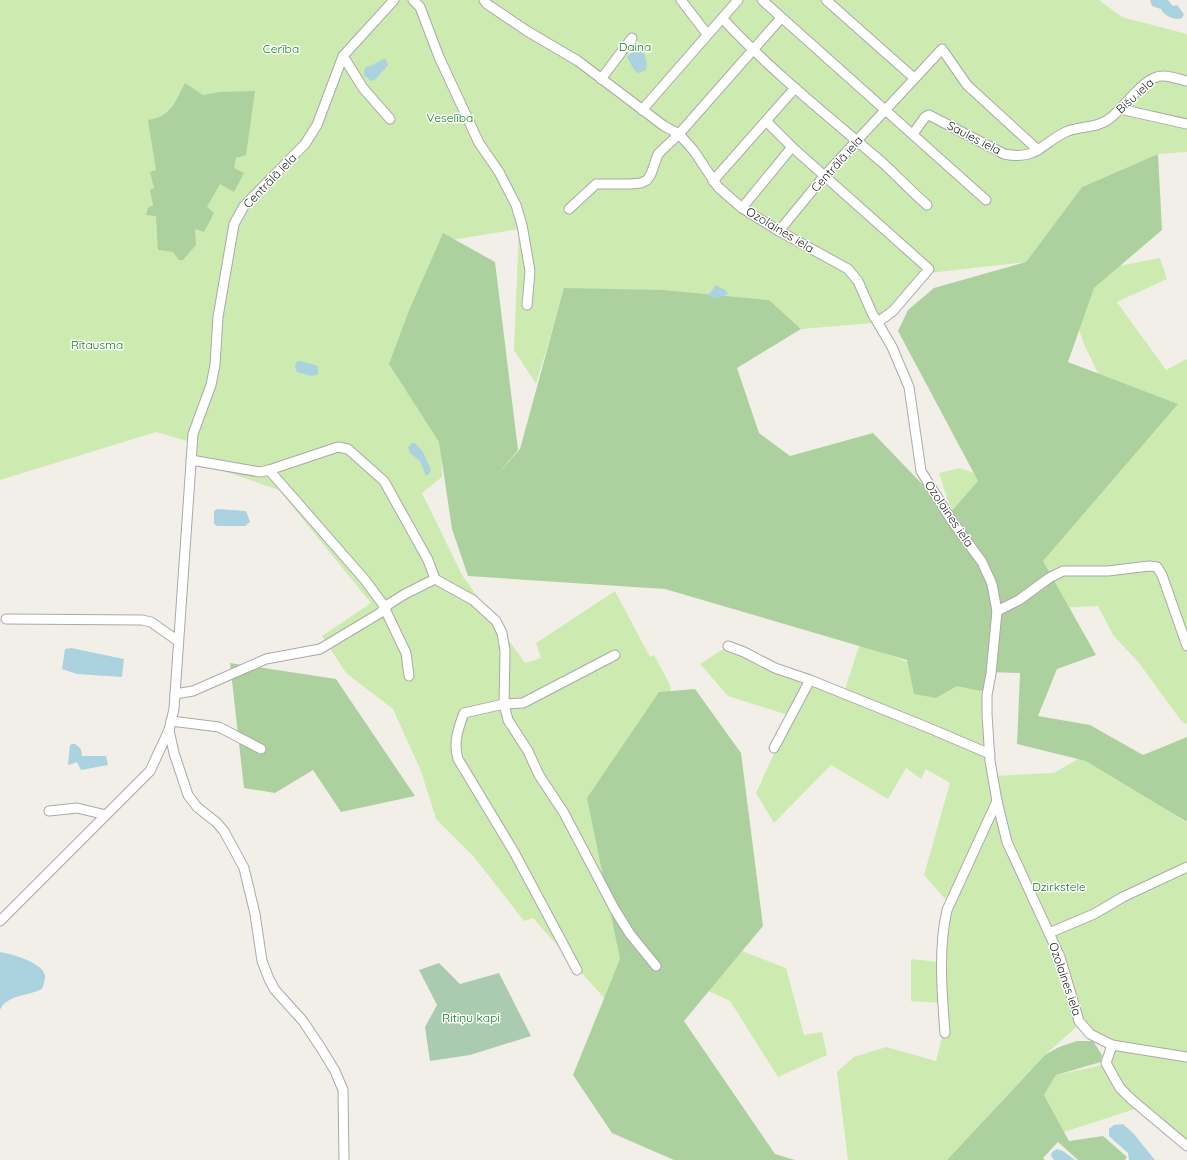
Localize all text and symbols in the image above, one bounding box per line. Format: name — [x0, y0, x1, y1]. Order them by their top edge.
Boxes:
park label: Daina — [619, 39, 651, 54]
park label: Cerība — [263, 41, 299, 56]
street label: Bišu iela — [1113, 75, 1157, 116]
park label: Veselība — [427, 110, 473, 125]
street label: Saules iela — [945, 118, 1004, 158]
street label: Centrālā iela — [808, 133, 866, 195]
street label: Centrālā iela — [240, 150, 299, 211]
street label: Ozolaines iela — [744, 203, 817, 256]
park label: Rītausma — [71, 337, 123, 352]
street label: Ozolaines iela — [922, 478, 977, 550]
park label: Dzirkstele — [1032, 879, 1086, 894]
street label: Ozolaines iela — [1046, 940, 1085, 1018]
park label: Ritiņu kapi — [442, 1010, 500, 1025]

